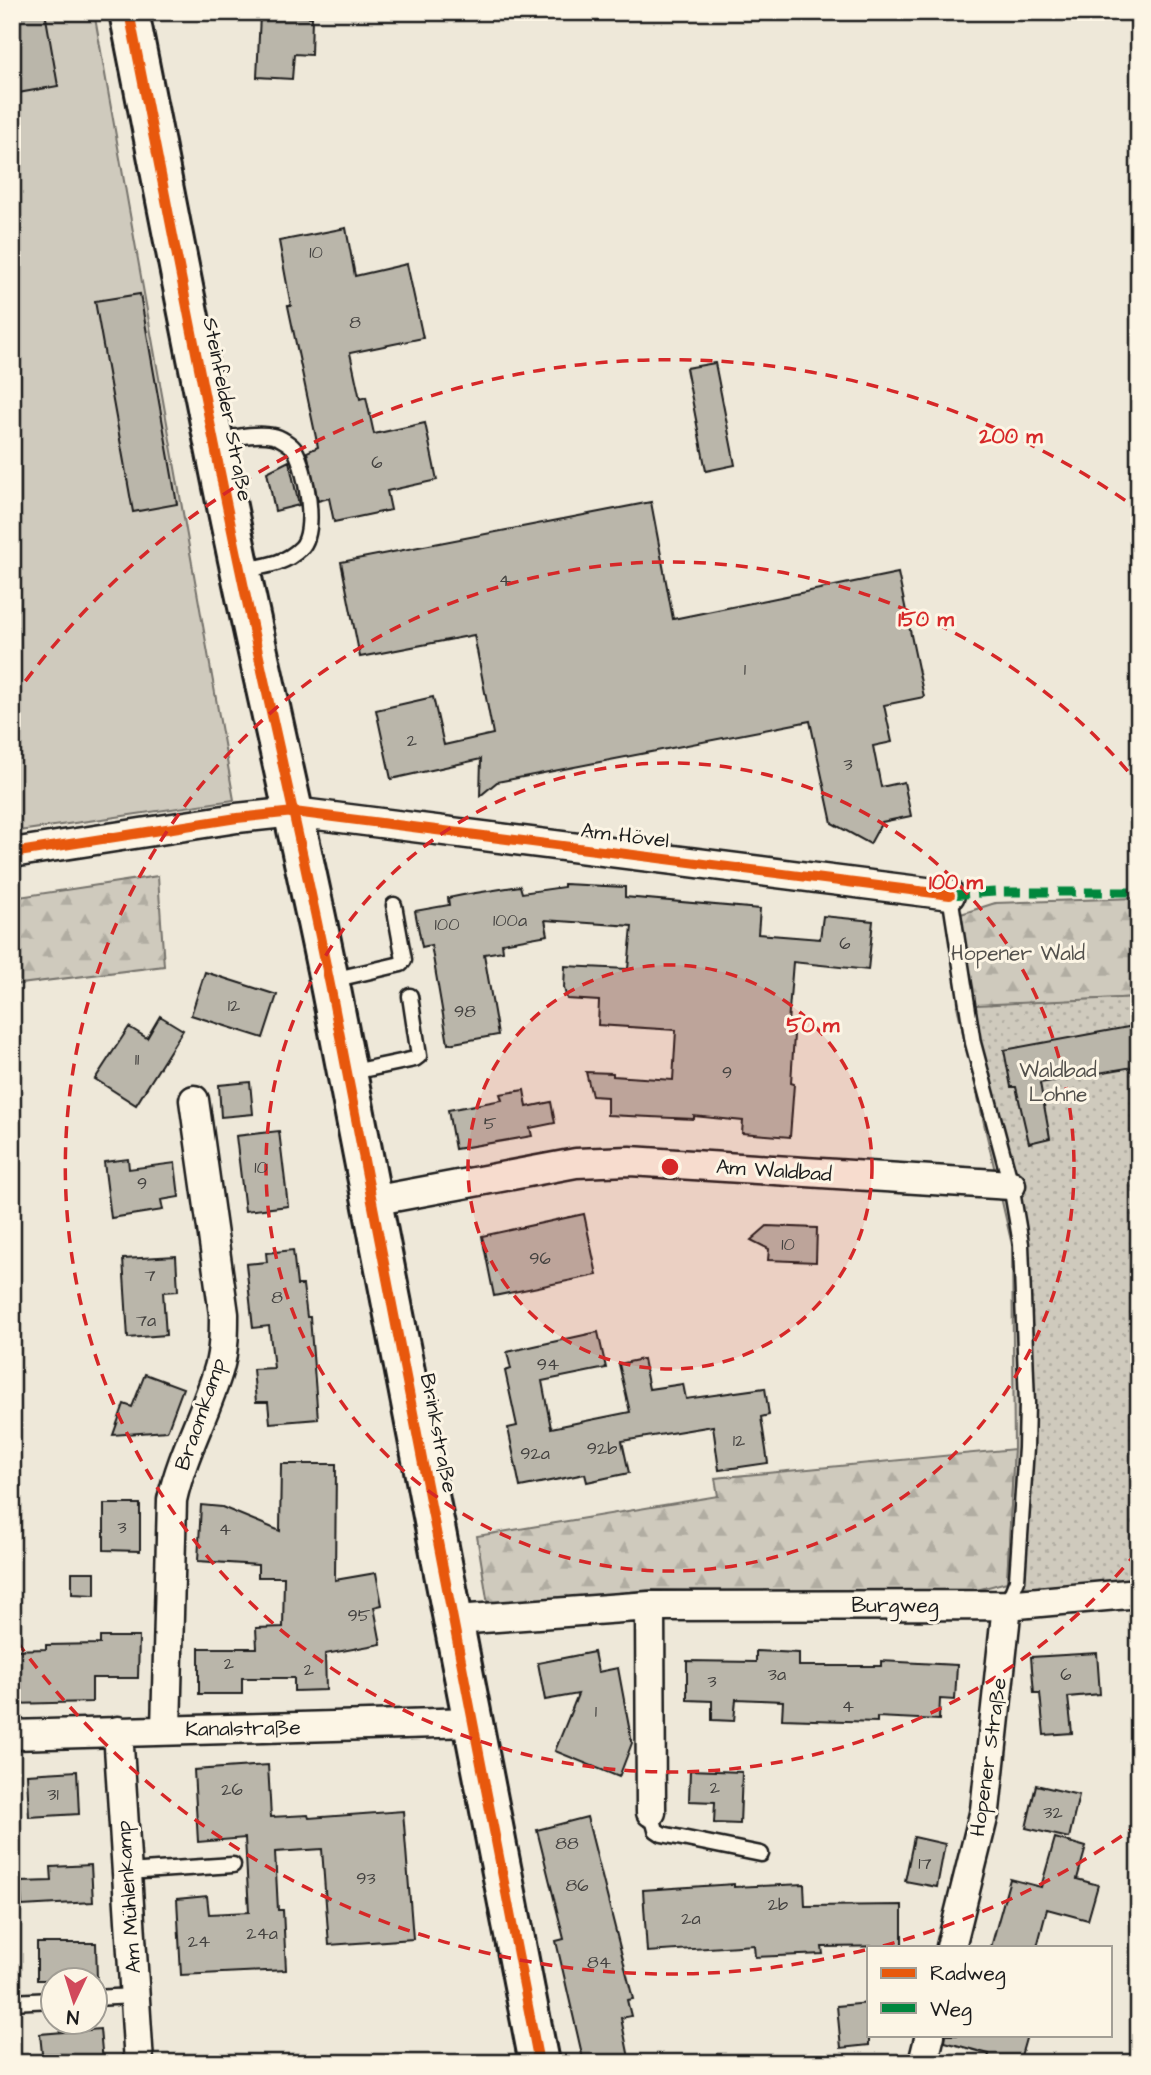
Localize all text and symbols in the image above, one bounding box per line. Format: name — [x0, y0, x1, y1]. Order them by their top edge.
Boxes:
house number: 10 — [309, 240, 323, 265]
house number: 8 — [349, 310, 361, 335]
street label: Steinfelder Straße — [195, 315, 260, 504]
text: 200 m — [978, 422, 1043, 451]
house number: 6 — [371, 450, 383, 475]
house number: 4 — [499, 568, 511, 593]
text: 150 m — [898, 605, 954, 634]
house number: 1 — [744, 657, 746, 682]
house number: 2 — [407, 728, 418, 753]
house number: 3 — [843, 752, 853, 777]
street label: Am Hövel — [579, 816, 671, 855]
text: 100 m — [929, 868, 984, 897]
house number: 100a — [493, 908, 527, 933]
house number: 100 — [434, 912, 460, 937]
house number: 6 — [839, 931, 851, 956]
park label: Hopener Wald — [951, 939, 1085, 969]
house number: 12 — [228, 993, 241, 1018]
house number: 98 — [454, 999, 476, 1024]
text: 50 m — [787, 1011, 840, 1040]
house number: 11 — [135, 1047, 139, 1072]
park label: Waldbad Lohne — [1019, 1056, 1097, 1109]
house number: 9 — [722, 1060, 732, 1085]
house number: 5 — [484, 1111, 497, 1136]
street label: Am Waldbad — [715, 1152, 833, 1189]
house number: 10 — [254, 1155, 268, 1180]
centre of rings — [658, 1155, 682, 1179]
house number: 9 — [137, 1171, 147, 1196]
house number: 10 — [781, 1232, 795, 1257]
house number: 96 — [529, 1246, 551, 1271]
house number: 7 — [144, 1263, 156, 1288]
house number: 8 — [271, 1285, 283, 1310]
house number: 7a — [136, 1308, 156, 1333]
house number: 94 — [537, 1352, 559, 1377]
street label: Braomkamp — [168, 1354, 234, 1475]
street label: Brinkstraße — [413, 1371, 464, 1495]
house number: 12 — [733, 1428, 746, 1453]
house number: 92b — [587, 1436, 617, 1461]
house number: 92a — [520, 1441, 550, 1466]
house number: 3 — [117, 1515, 127, 1540]
house number: 4 — [219, 1517, 231, 1542]
street label: Burgweg — [851, 1591, 939, 1622]
house number: 95 — [348, 1603, 371, 1628]
house number: 2 — [224, 1651, 235, 1676]
house number: 2 — [304, 1657, 315, 1682]
house number: 3a — [768, 1662, 786, 1687]
house number: 6 — [1060, 1662, 1072, 1687]
house number: 3 — [707, 1669, 717, 1694]
street label: Hopener Straße — [963, 1676, 1015, 1838]
house number: 4 — [842, 1694, 854, 1719]
house number: 1 — [595, 1699, 597, 1724]
street label: Kanalstraße — [185, 1713, 301, 1744]
house number: 2 — [710, 1775, 721, 1800]
house number: 26 — [221, 1777, 243, 1802]
house number: 31 — [47, 1782, 59, 1807]
house number: 32 — [1043, 1800, 1063, 1825]
street label: Am Mühlenkamp — [109, 1819, 149, 1975]
house number: 88 — [555, 1831, 579, 1856]
house number: 17 — [918, 1851, 932, 1876]
house number: 93 — [356, 1866, 376, 1891]
house number: 86 — [566, 1873, 588, 1898]
house number: 2b — [768, 1892, 788, 1917]
house number: 2a — [681, 1906, 701, 1931]
house number: 24a — [246, 1921, 278, 1946]
house number: 24 — [188, 1929, 210, 1954]
legend — [867, 1946, 1112, 2036]
house number: 84 — [587, 1950, 611, 1975]
text: Radweg — [930, 1959, 1006, 1990]
north arrow — [38, 1966, 108, 2036]
text: Weg — [930, 1995, 972, 2026]
text: N — [66, 2003, 80, 2030]

